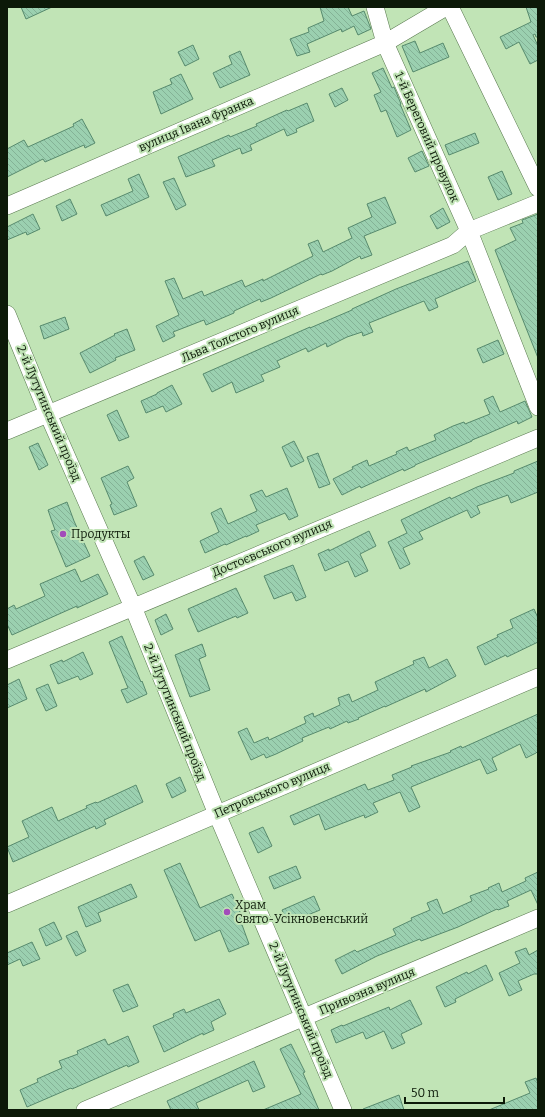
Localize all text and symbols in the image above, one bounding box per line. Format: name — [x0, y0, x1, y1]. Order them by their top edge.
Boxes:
street label: 1-й Береговий провулок — [392, 70, 462, 204]
street label: вулиця Івана Франка — [137, 93, 256, 155]
street label: Льва Толстого вулиця — [179, 303, 301, 365]
street label: 2-й Лутугинський проїзд — [14, 343, 84, 483]
street label: Достоєвського вулиця — [210, 516, 334, 580]
place label: Продукты — [71, 527, 131, 541]
marker: Продукты — [58, 529, 68, 539]
street label: 2-й Лутугинський проїзд — [141, 642, 209, 782]
street label: Петровського вулиця — [212, 759, 332, 821]
place label: Храм Свято-Усікновенський — [235, 898, 368, 926]
marker: Храм Свято-Усікновенський — [222, 907, 232, 917]
street label: 2-й Лутугинський проїзд — [266, 940, 336, 1080]
street label: Привозна вулиця — [317, 964, 417, 1018]
scale bar — [405, 1079, 504, 1105]
text: 50 m — [411, 1086, 440, 1100]

